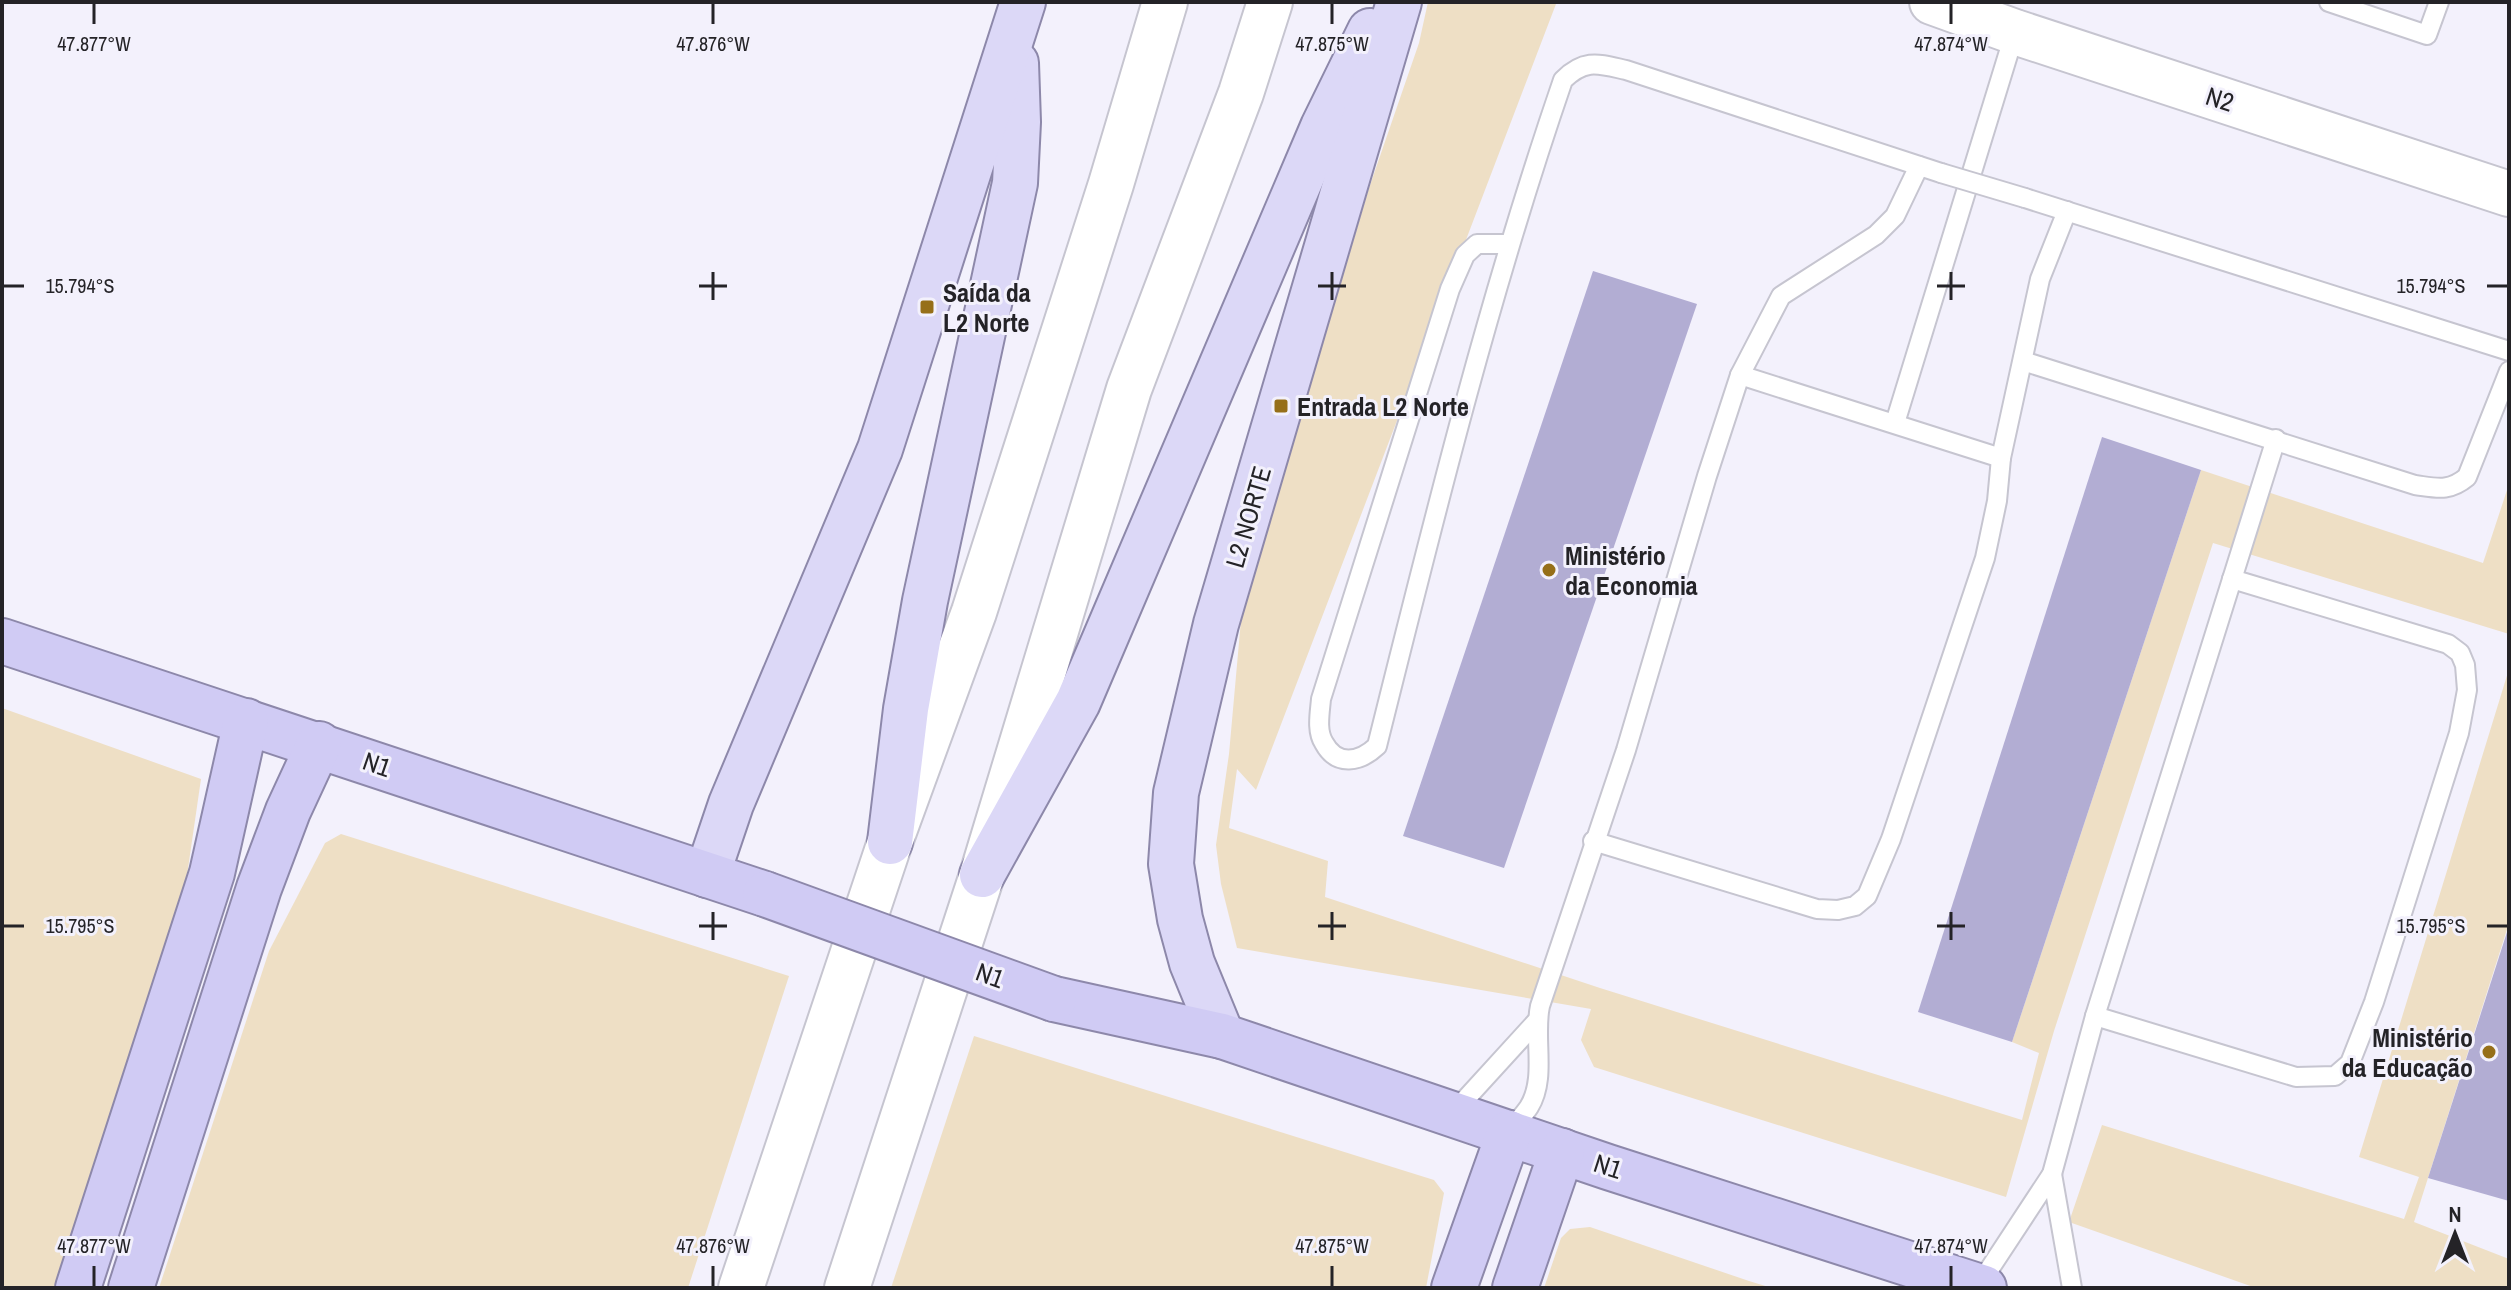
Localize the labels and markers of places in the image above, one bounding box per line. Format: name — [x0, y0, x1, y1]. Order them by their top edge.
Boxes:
place label: Saída da L2 Norte — [943, 275, 1031, 340]
marker: Saída da L2 Norte — [918, 298, 936, 316]
place label: Entrada L2 Norte — [1297, 389, 1469, 424]
marker: Entrada L2 Norte — [1272, 397, 1290, 415]
place label: Ministério da Economia — [1565, 538, 1698, 603]
marker: Ministério da Economia — [1540, 561, 1558, 579]
place label: Ministério da Educação — [2341, 1020, 2473, 1085]
marker: Ministério da Educação — [2480, 1043, 2498, 1061]

